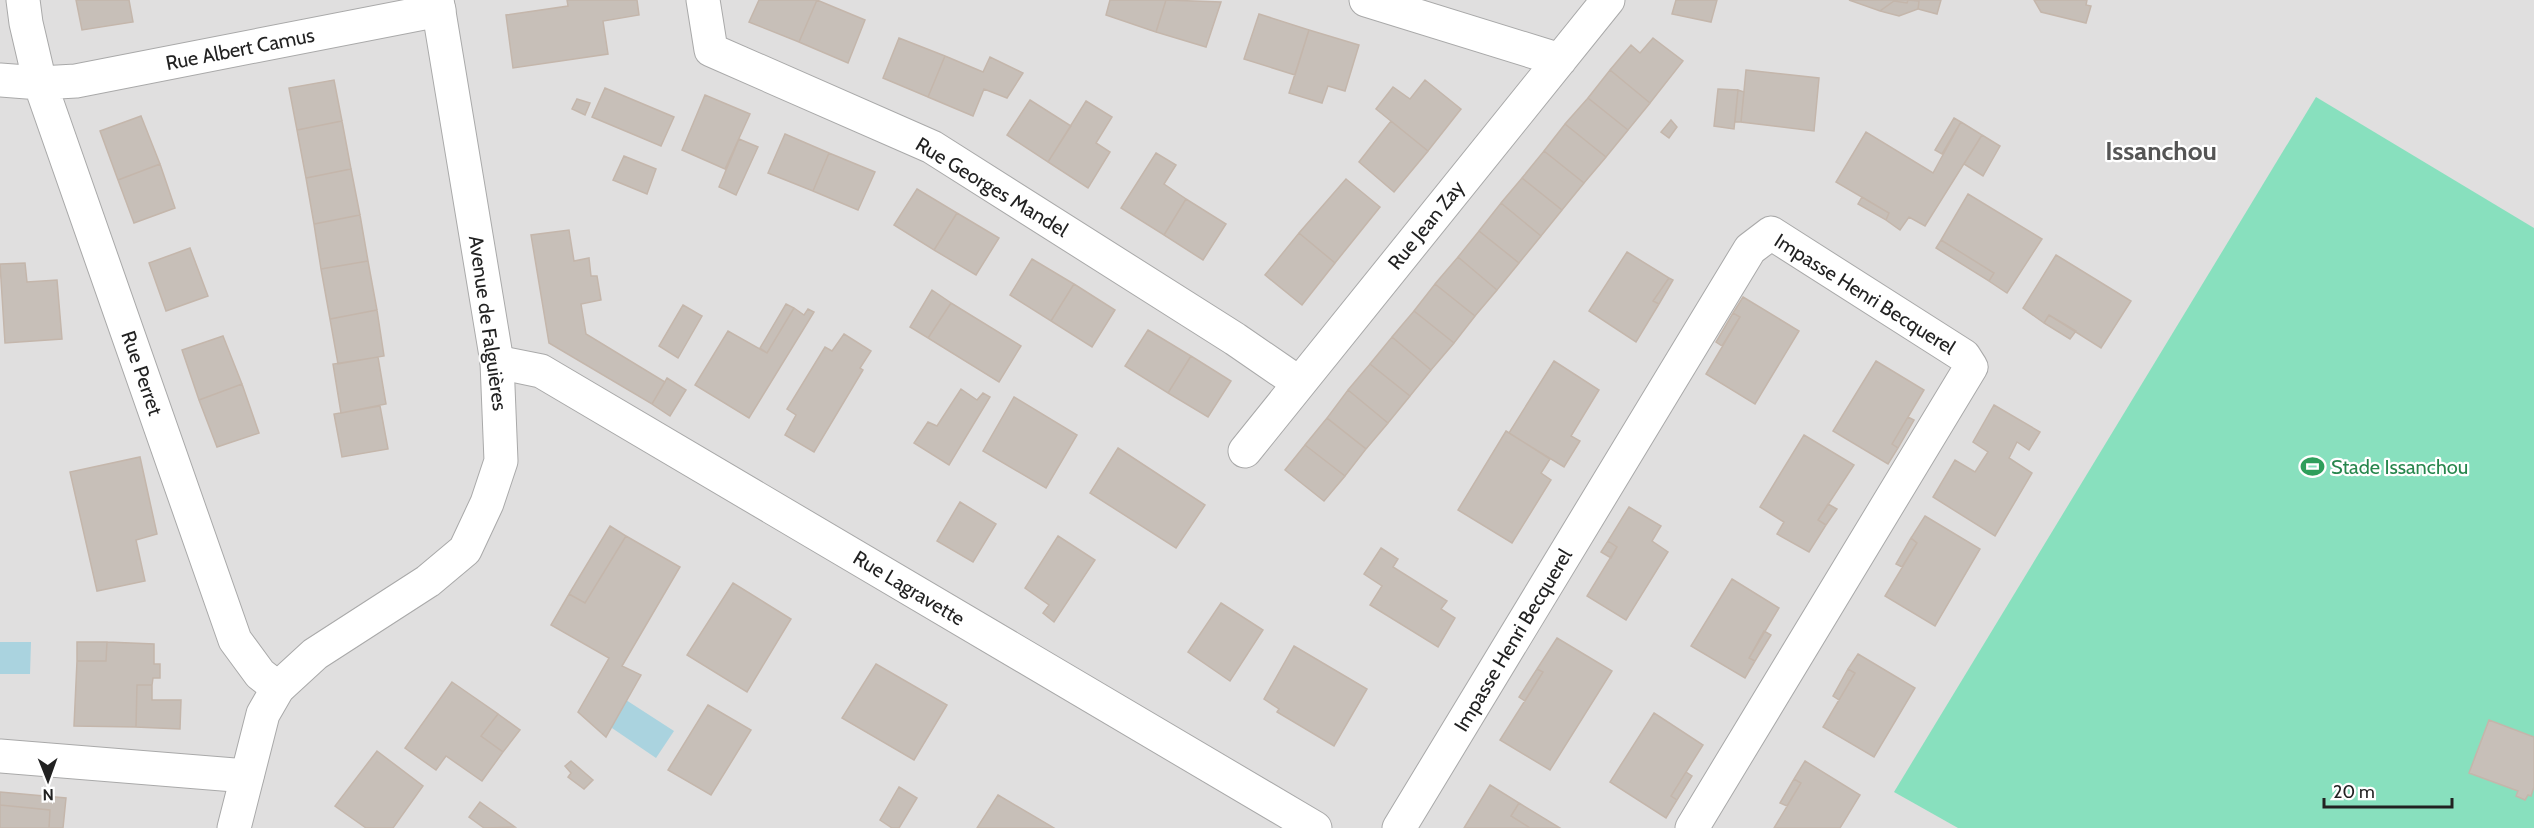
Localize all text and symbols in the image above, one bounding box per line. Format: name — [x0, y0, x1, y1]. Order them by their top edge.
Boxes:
street label: Rue Albert Camus — [164, 23, 316, 75]
street label: Rue Georges Mandel — [911, 132, 1073, 242]
district label: Issanchou — [2105, 135, 2217, 167]
street label: Rue Jean Zay — [1383, 176, 1469, 274]
street label: Impasse Henri Becquerel — [1770, 228, 1960, 360]
street label: Avenue de Falguières — [464, 234, 512, 412]
street label: Rue Perret — [116, 328, 168, 419]
sports icon: Stade Issanchou — [2300, 454, 2326, 480]
place label: Stade Issanchou — [2331, 455, 2468, 479]
street label: Impasse Henri Becquerel — [1449, 544, 1577, 736]
street label: Rue Lagravette — [849, 545, 969, 631]
north arrow — [18, 750, 78, 810]
scale bar — [2324, 771, 2452, 809]
text: 20 m — [2333, 781, 2375, 803]
text: N — [42, 785, 54, 804]

